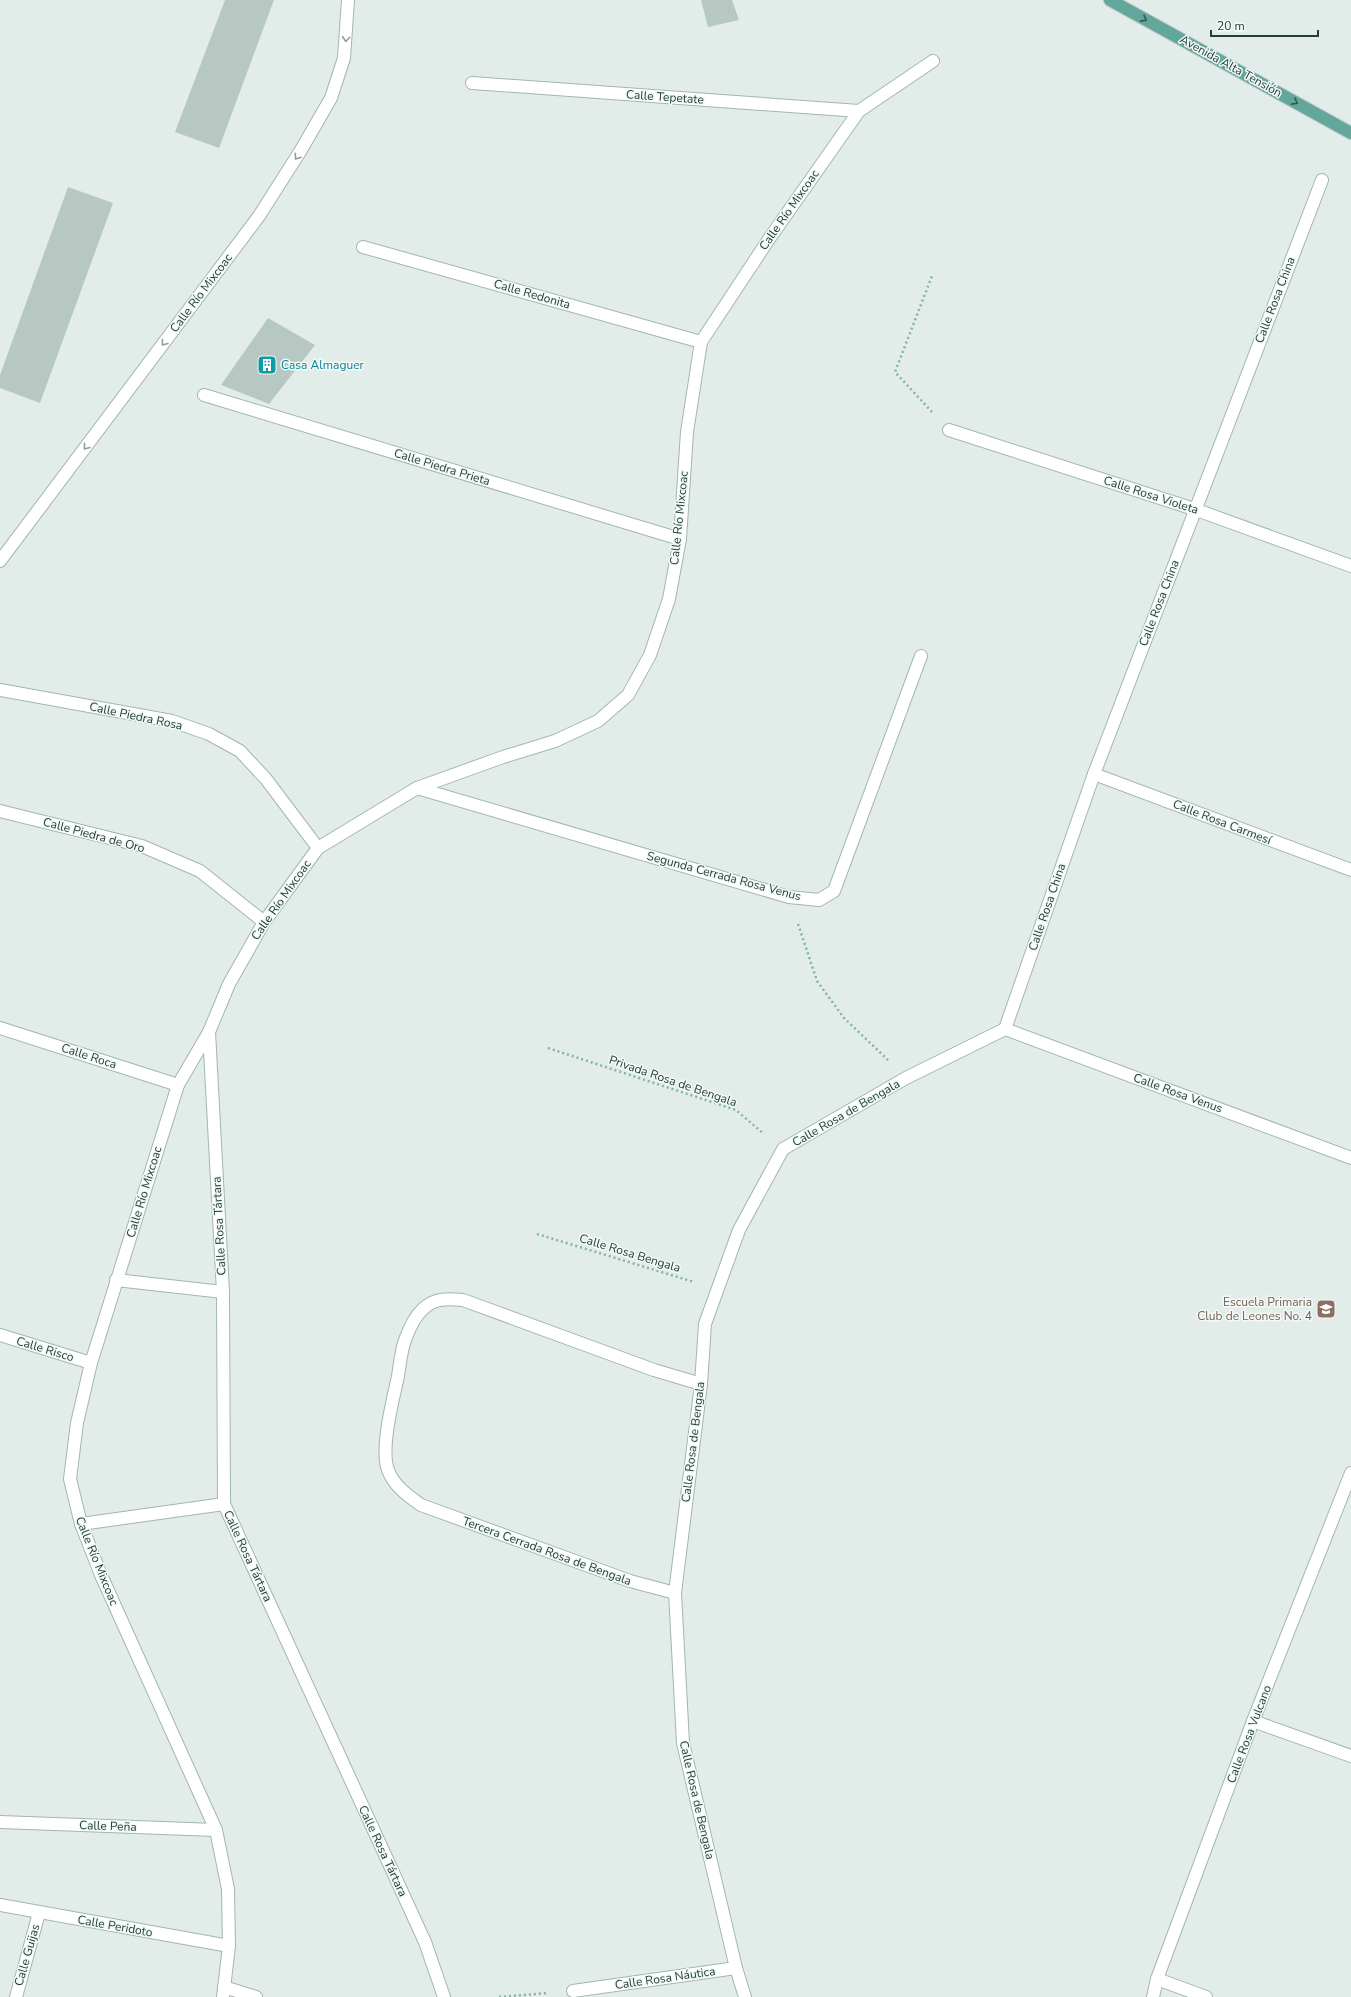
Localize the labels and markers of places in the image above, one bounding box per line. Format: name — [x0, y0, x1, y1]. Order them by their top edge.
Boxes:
building icon: Casa Almaguer — [256, 354, 278, 376]
place label: Casa Almaguer — [281, 357, 365, 373]
place label: Escuela Primaria Club de Leones No. 4 — [1197, 1294, 1312, 1324]
school or university icon: Escuela Primaria Club de Leones No. 4 — [1315, 1298, 1337, 1320]

